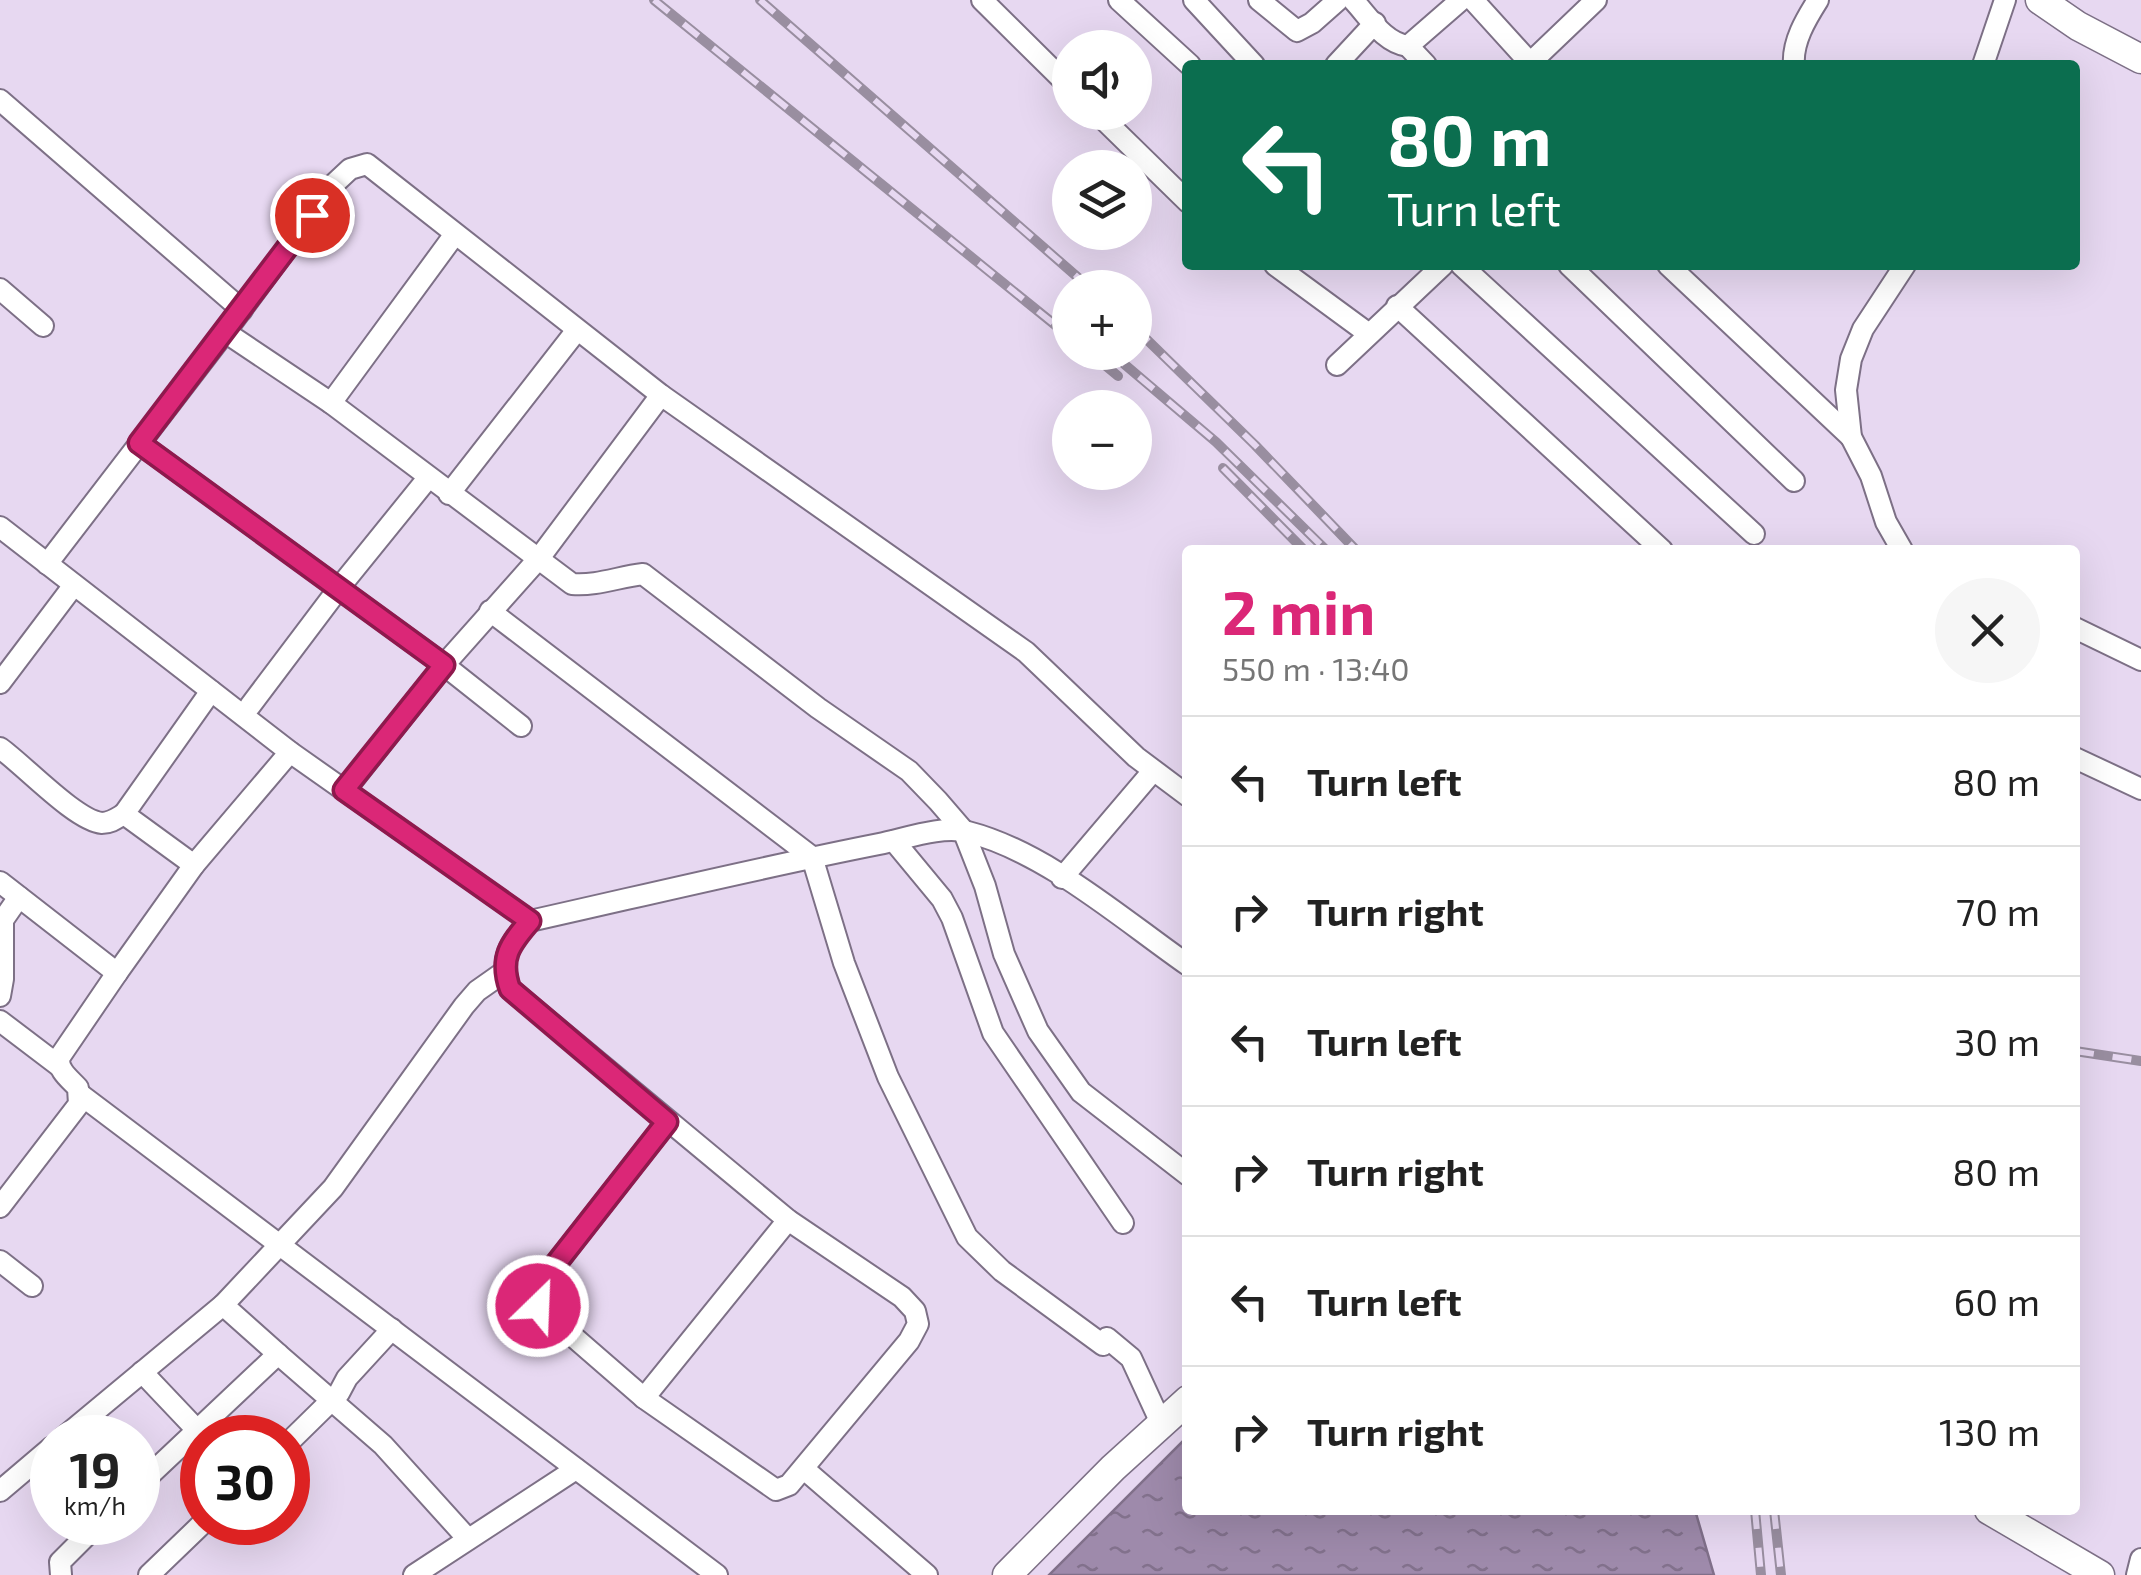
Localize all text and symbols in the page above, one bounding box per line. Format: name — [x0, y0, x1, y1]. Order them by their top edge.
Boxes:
map controls — [1052, 30, 1152, 490]
button: sound — [1052, 30, 1152, 130]
text: 80 m — [1387, 96, 1552, 180]
icon: left — [1222, 100, 1352, 230]
button: layers — [1052, 150, 1152, 250]
pin — [270, 173, 355, 258]
text: Turn left — [1387, 181, 1561, 235]
icon: arrive — [285, 188, 340, 243]
button: + — [1052, 270, 1152, 370]
button: − — [1052, 390, 1152, 490]
text: 2 min — [1222, 575, 1375, 647]
button: close — [1935, 578, 2040, 683]
text: 550 m · 13:40 — [1222, 649, 1410, 687]
icon: left — [1222, 754, 1277, 809]
text: Turn left — [1307, 758, 1462, 804]
text: 80 m — [1952, 758, 2040, 804]
icon: right — [1222, 884, 1277, 939]
text: Turn right — [1307, 888, 1484, 934]
text: 70 m — [1956, 888, 2040, 934]
icon: left — [1222, 1014, 1277, 1069]
text: Turn left — [1307, 1018, 1462, 1064]
text: 30 m — [1954, 1018, 2040, 1064]
icon: right — [1222, 1144, 1277, 1199]
text: Turn right — [1307, 1148, 1484, 1194]
text: 80 m — [1952, 1148, 2040, 1194]
position arrow — [486, 1254, 590, 1358]
icon: left — [1222, 1274, 1277, 1329]
text: Turn left — [1307, 1278, 1462, 1324]
text: 60 m — [1954, 1278, 2040, 1324]
icon: right — [1222, 1404, 1277, 1459]
text: Turn right — [1307, 1408, 1484, 1454]
text: 130 m — [1939, 1408, 2040, 1454]
speed limit sign: 30 — [180, 1415, 310, 1545]
text: 19 — [69, 1438, 121, 1498]
text: km/h — [64, 1490, 126, 1520]

